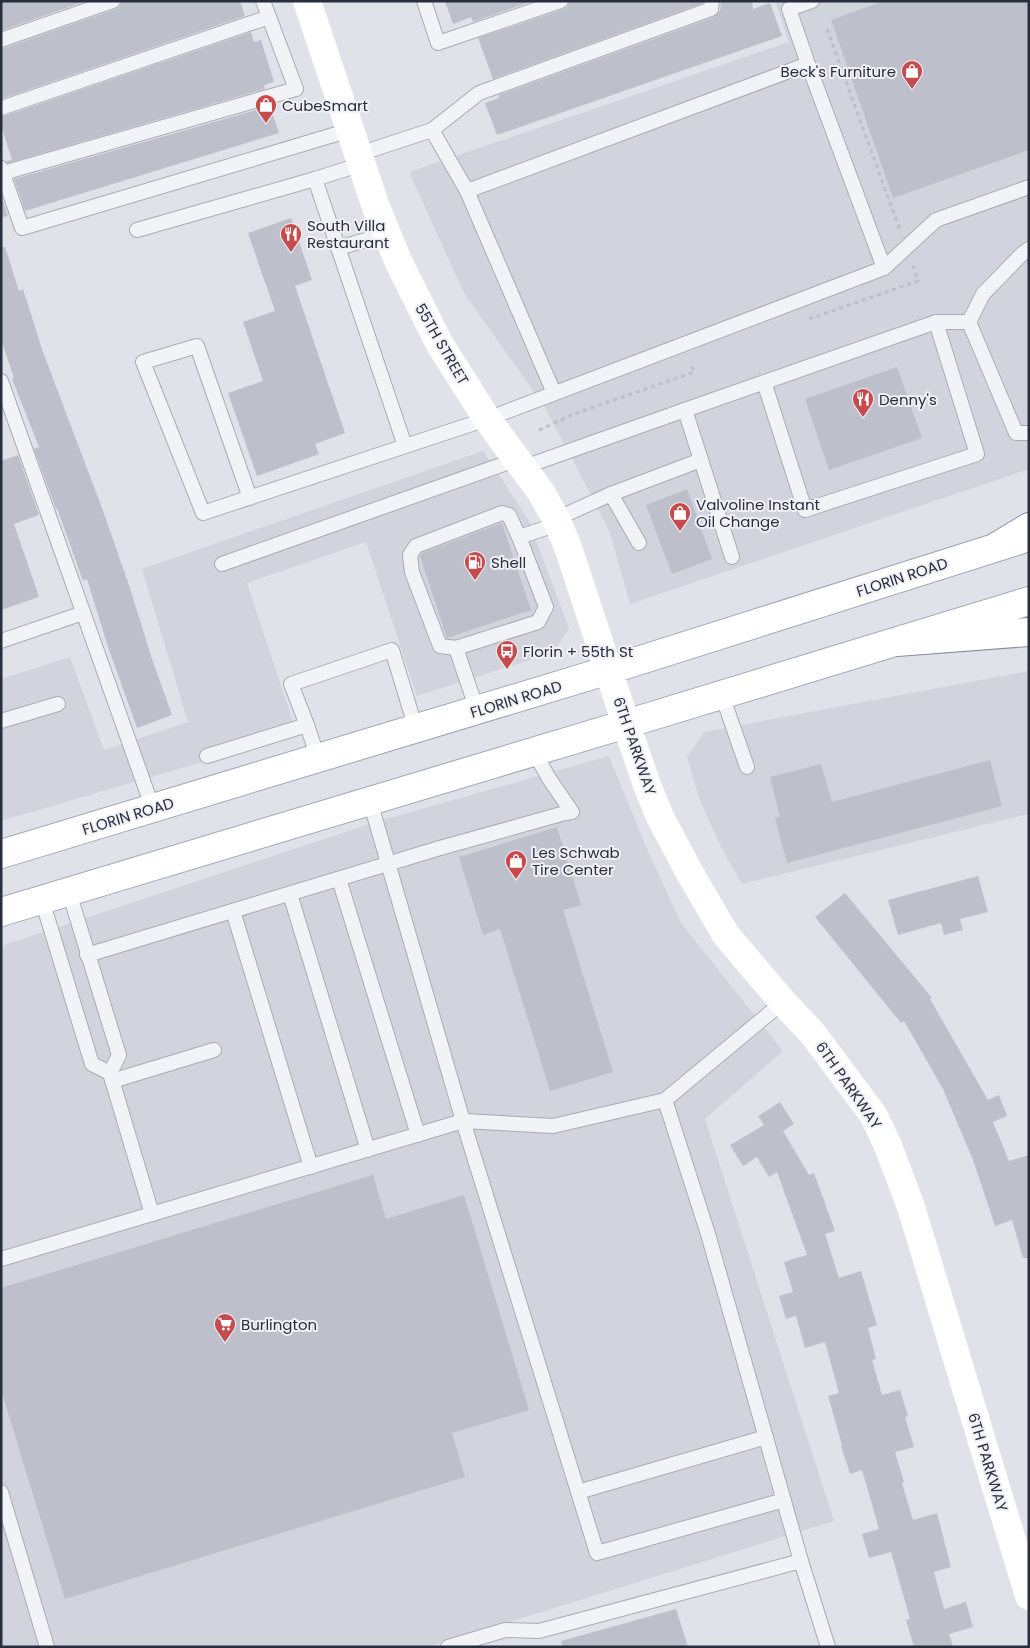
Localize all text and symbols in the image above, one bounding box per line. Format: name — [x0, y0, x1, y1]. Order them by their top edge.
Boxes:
shop icon: Beck's Furniture — [900, 59, 924, 90]
place label: Beck's Furniture — [780, 61, 896, 82]
shop icon: CubeSmart — [254, 93, 278, 124]
place label: CubeSmart — [282, 95, 368, 116]
place label: South Villa Restaurant — [307, 215, 389, 253]
restaurant icon: South Villa Restaurant — [279, 222, 303, 253]
street label: 55TH STREET — [410, 299, 474, 389]
restaurant icon: Denny's — [851, 387, 875, 418]
place label: Denny's — [879, 389, 937, 410]
place label: Valvoline Instant Oil Change — [696, 494, 820, 532]
shop icon: Valvoline Instant Oil Change — [668, 501, 692, 532]
fuel station icon: Shell — [463, 550, 487, 581]
place label: Shell — [491, 552, 526, 573]
street label: FLORIN ROAD — [854, 552, 950, 602]
bus stop icon: Florin + 55th St — [495, 639, 519, 670]
place label: Florin + 55th St — [523, 641, 633, 662]
street label: FLORIN ROAD — [468, 675, 564, 723]
street label: 6TH PARKWAY — [608, 694, 662, 798]
street label: FLORIN ROAD — [80, 792, 176, 840]
place label: Les Schwab Tire Center — [532, 842, 620, 880]
shop icon: Les Schwab Tire Center — [504, 849, 528, 880]
street label: 6TH PARKWAY — [811, 1037, 887, 1133]
supermarket icon: Burlington — [213, 1312, 237, 1343]
place label: Burlington — [241, 1314, 317, 1335]
street label: 6TH PARKWAY — [963, 1410, 1013, 1514]

